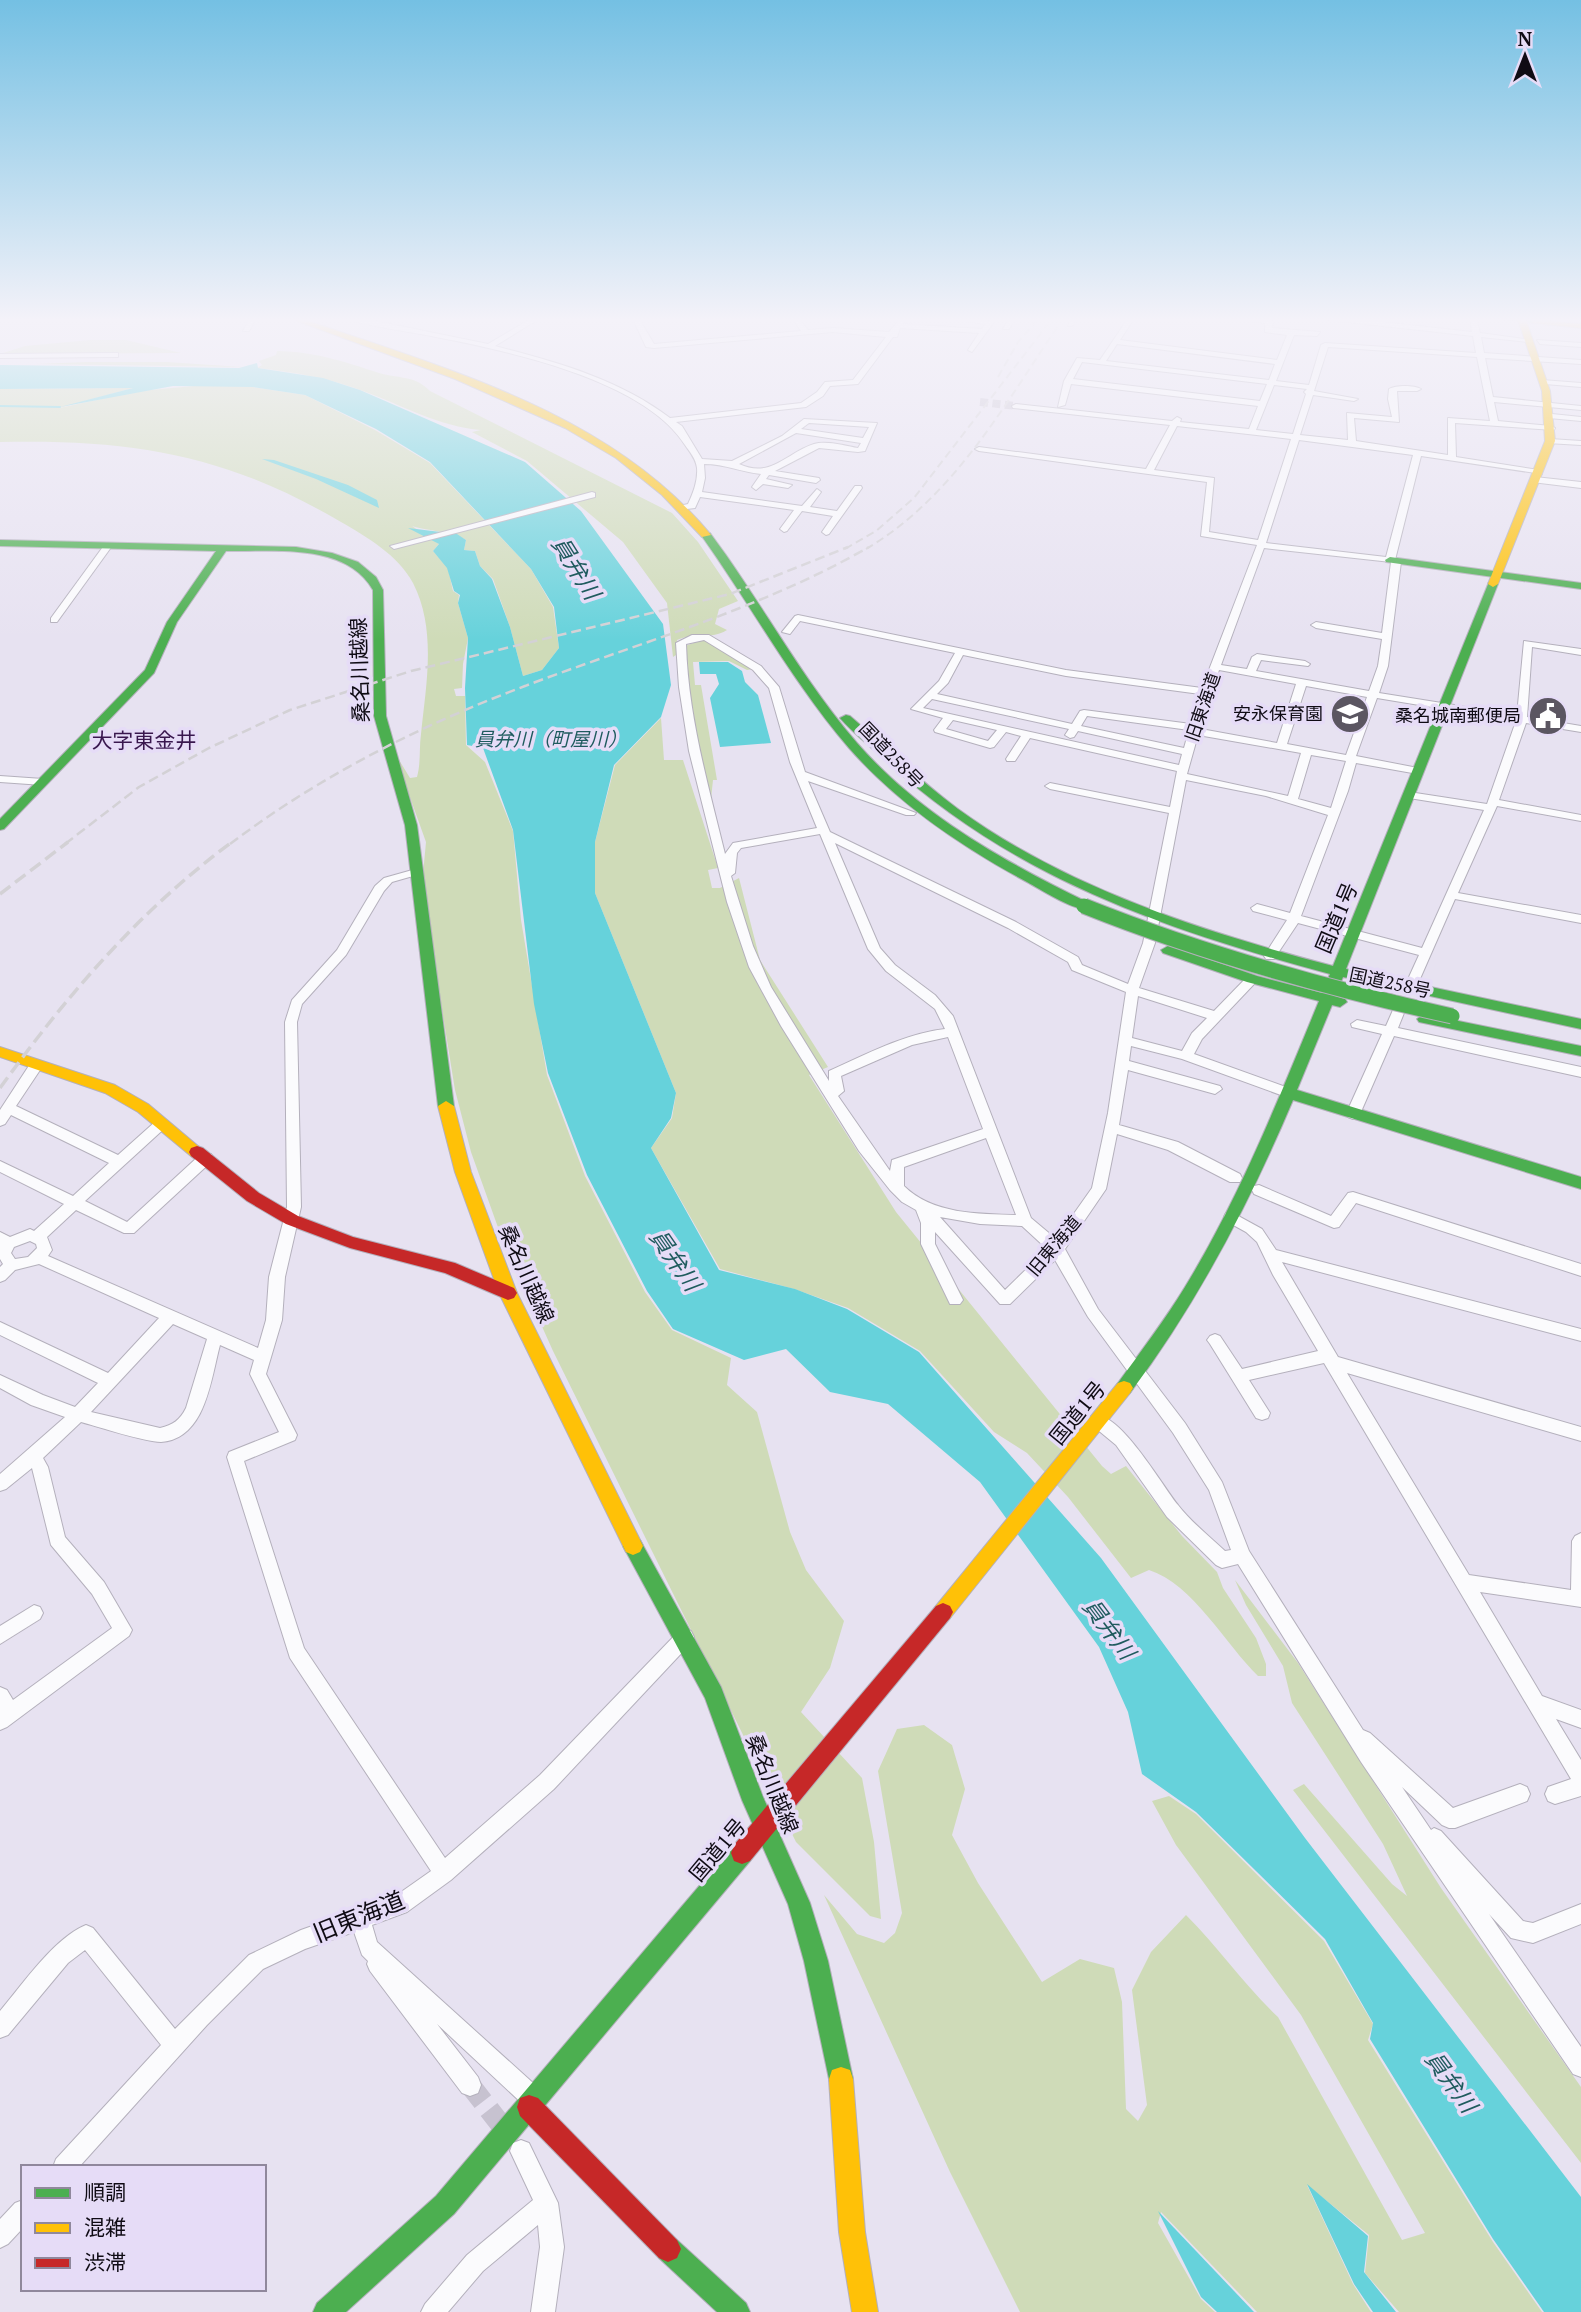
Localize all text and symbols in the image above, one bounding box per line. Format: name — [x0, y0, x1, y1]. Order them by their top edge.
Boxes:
north arrow — [1490, 21, 1560, 91]
text: N — [1518, 26, 1533, 51]
water label: 員弁川 — [545, 530, 609, 608]
street label: 桑名川越線 — [343, 617, 375, 723]
street label: 旧東海道 — [1179, 669, 1225, 745]
school or university icon: 安永保育園 — [1329, 693, 1371, 735]
public building icon: 桑名城南郵便局 — [1527, 695, 1569, 737]
place label: 安永保育園 — [1233, 701, 1323, 725]
place label: 桑名城南郵便局 — [1395, 703, 1521, 727]
street label: 国道258号 — [854, 716, 929, 792]
district label: 大字東金井 — [92, 726, 197, 754]
water label: 員弁川（町屋川） — [475, 726, 627, 751]
street label: 国道1号 — [1309, 878, 1363, 957]
street label: 国道258号 — [1347, 962, 1433, 1002]
street label: 旧東海道 — [1021, 1210, 1086, 1281]
street label: 桑名川越線 — [493, 1220, 561, 1327]
water label: 員弁川 — [643, 1223, 710, 1299]
street label: 国道1号 — [1043, 1375, 1111, 1450]
water label: 員弁川 — [1076, 1592, 1144, 1668]
street label: 桑名川越線 — [740, 1730, 806, 1838]
street label: 国道1号 — [683, 1812, 752, 1887]
street label: 旧東海道 — [308, 1883, 409, 1949]
water label: 員弁川 — [1419, 2045, 1486, 2121]
legend — [21, 2165, 266, 2291]
text: 順調 — [84, 2178, 126, 2206]
text: 混雑 — [84, 2213, 126, 2241]
text: 渋滞 — [84, 2248, 126, 2276]

